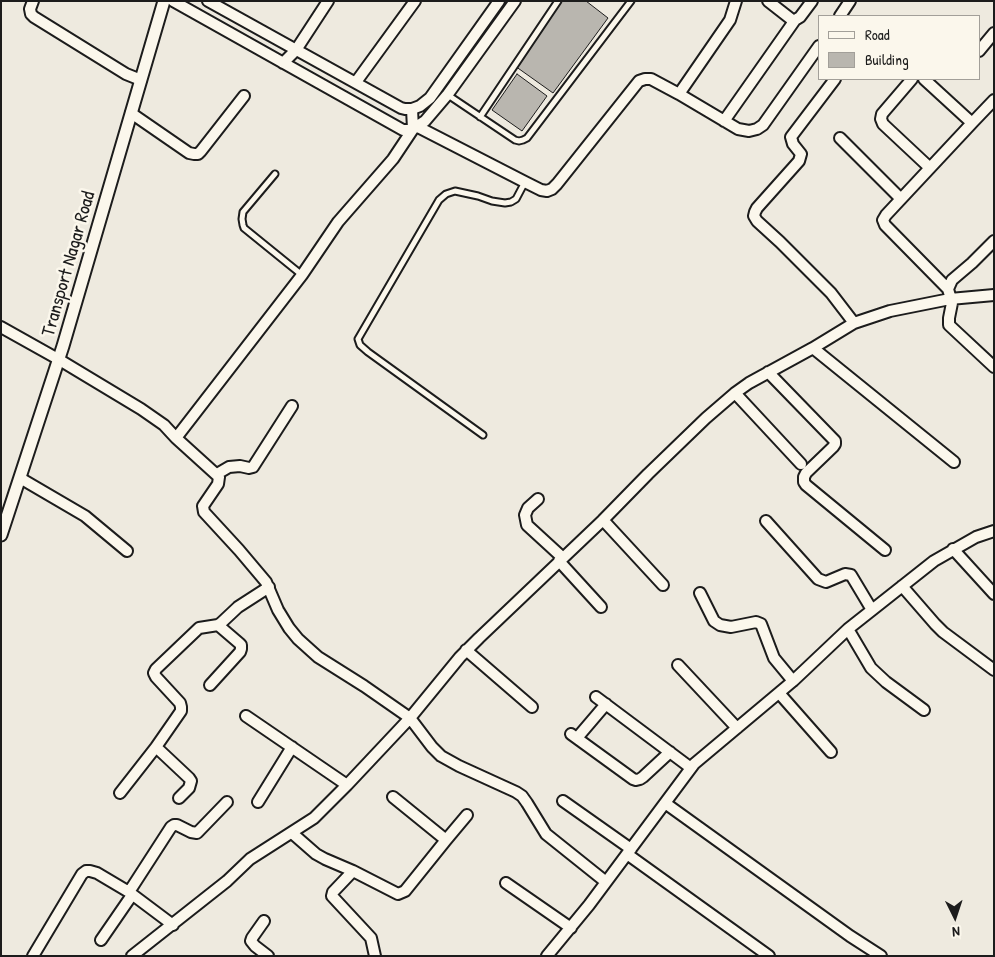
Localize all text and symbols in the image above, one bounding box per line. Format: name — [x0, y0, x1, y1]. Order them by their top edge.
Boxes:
legend — [818, 15, 980, 80]
text: Road — [865, 24, 890, 45]
text: Building — [865, 49, 909, 70]
street label: Transport Nagar Road — [37, 189, 101, 339]
north arrow — [930, 892, 980, 942]
text: N — [952, 923, 960, 942]

